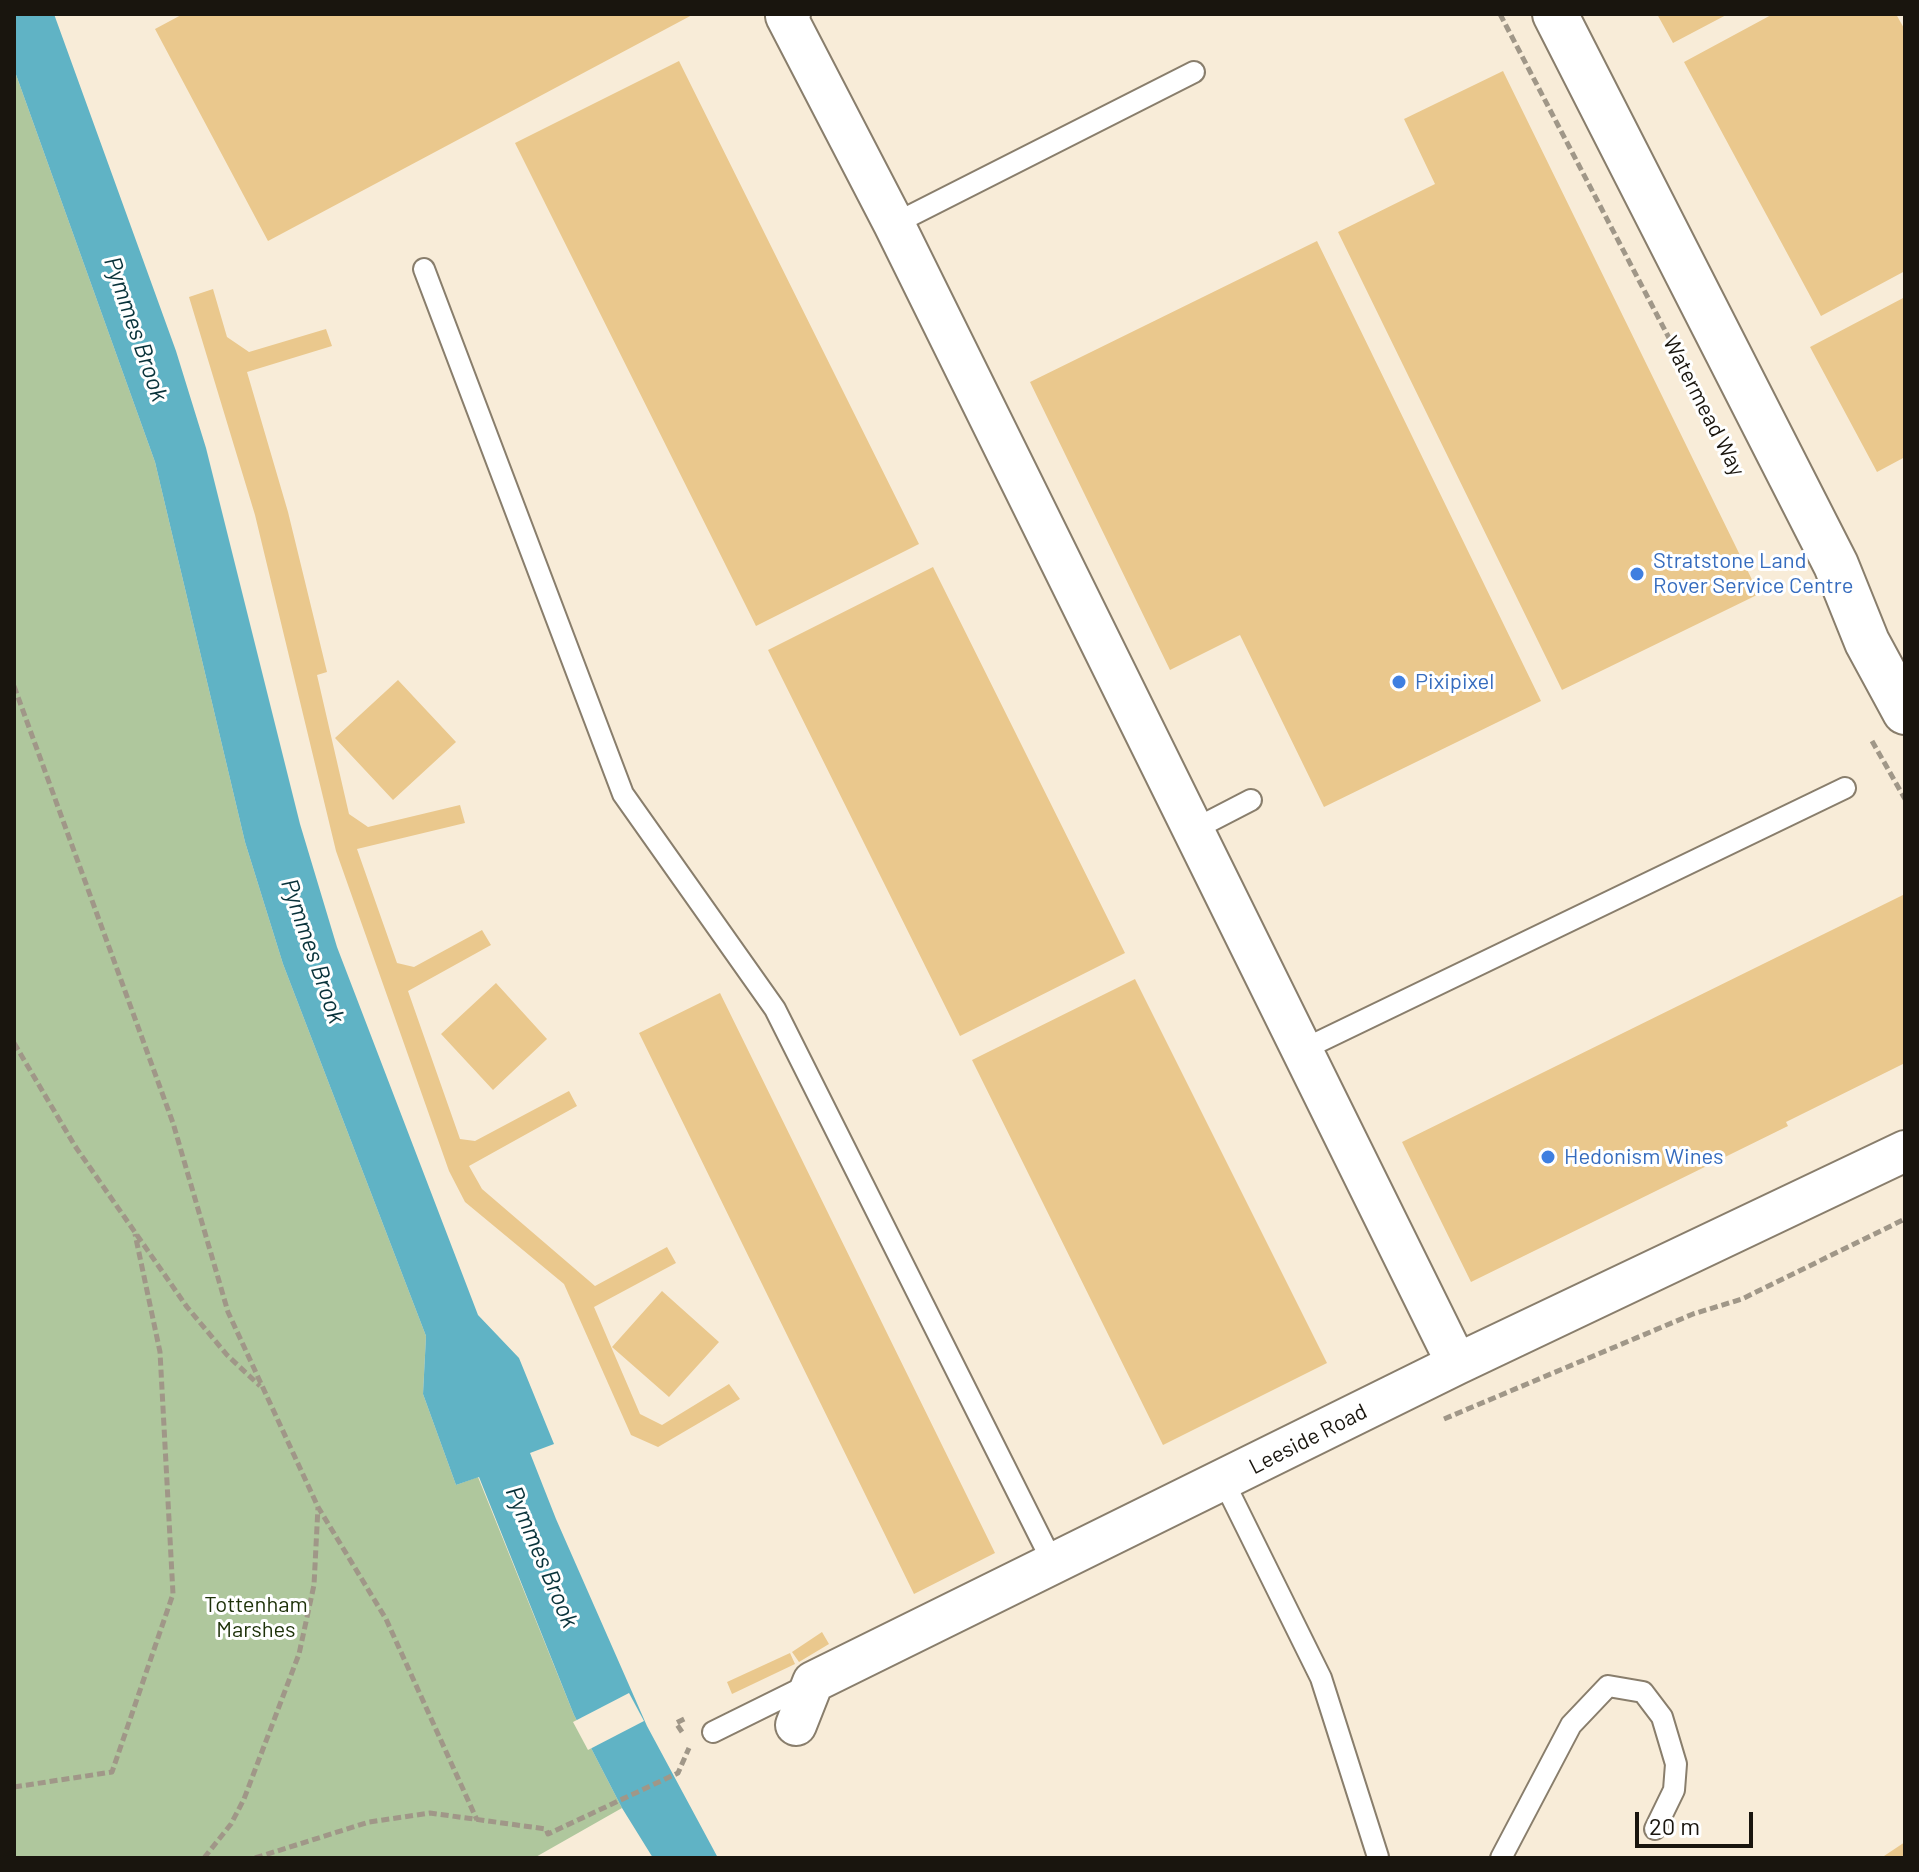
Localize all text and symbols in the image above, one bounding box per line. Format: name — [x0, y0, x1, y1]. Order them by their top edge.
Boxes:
water label: Pymmes Brook — [98, 253, 174, 405]
street label: Watermead Way — [1657, 332, 1751, 480]
place label: Stratstone Land Rover Service Centre — [1653, 548, 1853, 600]
marker: Stratstone Land Rover Service Centre — [1628, 565, 1646, 583]
place label: Pixipixel — [1415, 669, 1494, 695]
marker: Pixipixel — [1390, 673, 1408, 691]
water label: Pymmes Brook — [275, 875, 351, 1027]
place label: Hedonism Wines — [1564, 1144, 1723, 1170]
marker: Hedonism Wines — [1539, 1148, 1557, 1166]
street label: Leeside Road — [1245, 1398, 1371, 1480]
water label: Pymmes Brook — [499, 1482, 585, 1632]
park label: Tottenham Marshes — [204, 1592, 308, 1644]
scale bar — [1639, 1796, 1757, 1846]
text: 20 m — [1649, 1811, 1700, 1840]

